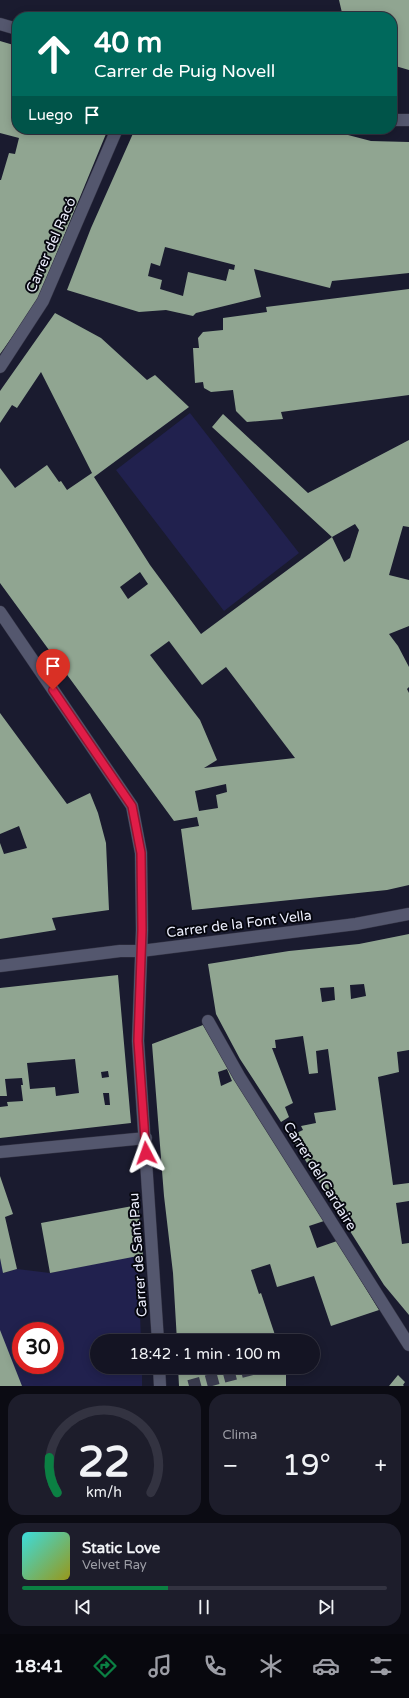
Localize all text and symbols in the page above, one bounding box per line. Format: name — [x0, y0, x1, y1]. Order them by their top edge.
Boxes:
text: 40 m — [94, 26, 162, 60]
icon: ahead — [28, 28, 80, 80]
text: Carrer de Puig Novell — [94, 60, 275, 82]
icon: arrive — [81, 104, 103, 126]
text: Luego — [28, 106, 73, 124]
street label: Carrer del Racó — [22, 195, 80, 295]
pin — [36, 649, 70, 690]
icon: arrive — [42, 655, 64, 677]
street label: Carrer de la Font Vella — [166, 907, 312, 941]
street label: Carrer del Cardaire — [280, 1119, 360, 1234]
position arrow — [125, 1132, 167, 1174]
street label: Carrer de Sant Pau — [125, 1192, 151, 1318]
speed limit sign: 30 — [12, 1322, 64, 1374]
text: 18:42 · 1 min · 100 m — [130, 1345, 280, 1363]
text: Clima — [223, 1427, 257, 1443]
text: 22 — [78, 1437, 130, 1487]
text: 19° — [282, 1447, 331, 1484]
text: − — [223, 1453, 238, 1479]
text: + — [375, 1453, 387, 1479]
text: km/h — [86, 1483, 122, 1500]
text: Static Love — [82, 1539, 160, 1557]
text: Velvet Ray — [82, 1557, 147, 1573]
icon: previous — [72, 1596, 94, 1618]
icon: pause — [193, 1596, 215, 1618]
icon: next — [315, 1596, 337, 1618]
icon: directions — [91, 1652, 119, 1680]
icon: music — [146, 1652, 174, 1680]
icon: phone — [201, 1652, 229, 1680]
icon: climate — [257, 1652, 285, 1680]
icon: car — [312, 1652, 340, 1680]
icon: filters — [367, 1652, 395, 1680]
text: 18:41 — [14, 1655, 64, 1677]

